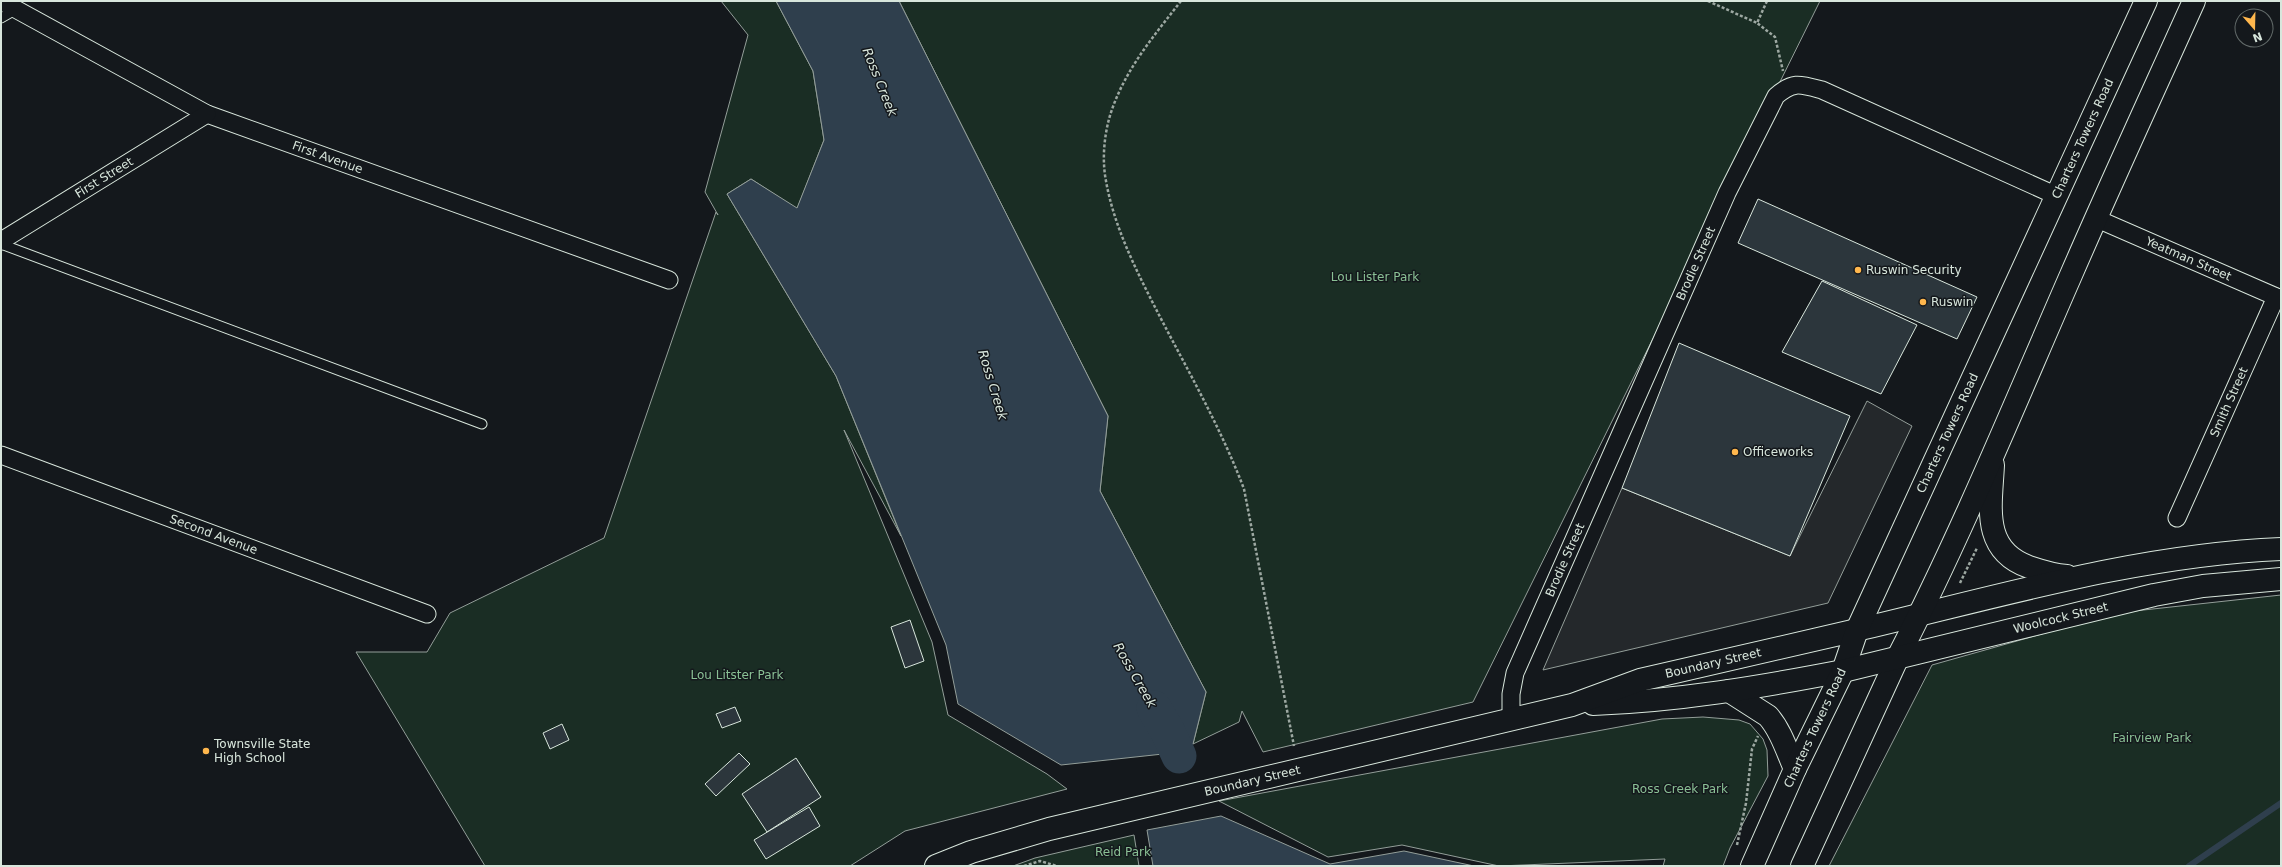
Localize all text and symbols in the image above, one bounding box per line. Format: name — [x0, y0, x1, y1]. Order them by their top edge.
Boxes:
north arrow — [2234, 8, 2274, 48]
text: N — [2251, 29, 2264, 45]
water label: Ross Creek — [859, 46, 901, 119]
street label: Charters Towers Road — [2049, 77, 2116, 201]
street label: First Avenue — [290, 138, 365, 176]
street label: First Street — [72, 154, 136, 201]
street label: Brodie Street — [1673, 224, 1718, 302]
street label: Yeatman Street — [2143, 233, 2234, 284]
place label: Ruswin Security — [1866, 263, 1962, 277]
marker: Ruswin Security — [1853, 265, 1863, 275]
park label: Lou Lister Park — [1331, 270, 1419, 284]
place label: Ruswin — [1931, 295, 1973, 309]
marker: Ruswin — [1918, 297, 1928, 307]
water label: Ross Creek — [975, 348, 1011, 422]
street label: Smith Street — [2207, 365, 2251, 439]
street label: Charters Towers Road — [1914, 371, 1981, 495]
place label: Officeworks — [1743, 445, 1813, 459]
marker: Officeworks — [1730, 447, 1740, 457]
street label: Second Avenue — [168, 512, 260, 557]
street label: Brodie Street — [1543, 521, 1587, 599]
street label: Woolcock Street — [2012, 599, 2110, 636]
water label: Ross Creek — [1110, 640, 1160, 711]
street label: Boundary Street — [1664, 645, 1763, 681]
street label: Charters Towers Road — [1781, 666, 1849, 790]
park label: Lou Litster Park — [691, 668, 784, 682]
park label: Fairview Park — [2113, 731, 2191, 745]
place label: Townsville State High School — [213, 737, 310, 765]
marker: Townsville State High School — [201, 746, 211, 756]
street label: Boundary Street — [1203, 763, 1302, 799]
park label: Ross Creek Park — [1632, 782, 1728, 796]
park label: Reid Park — [1095, 845, 1151, 859]

